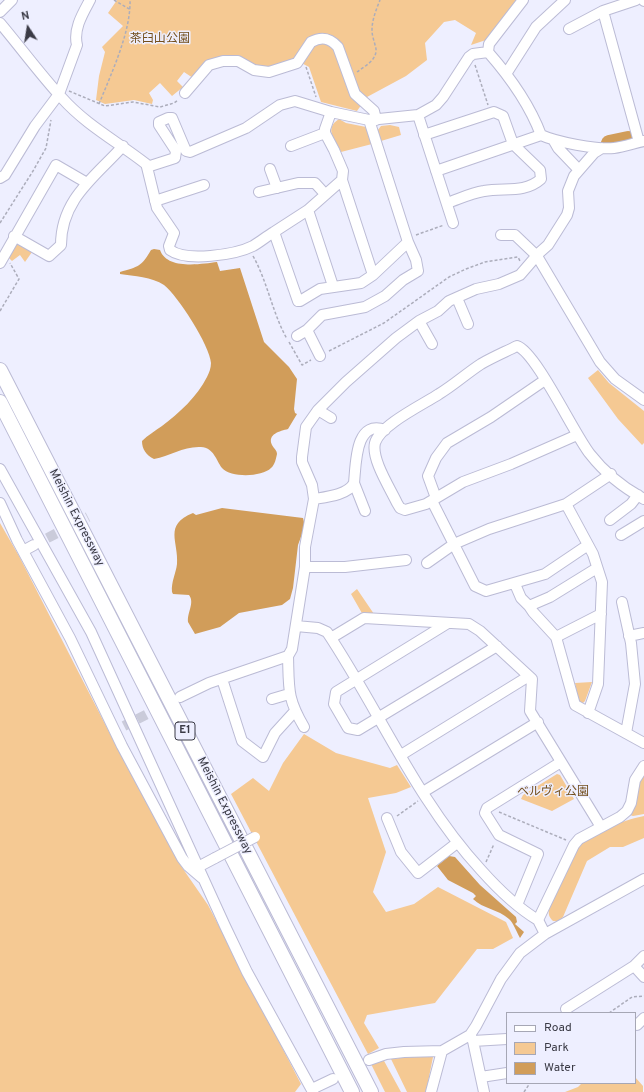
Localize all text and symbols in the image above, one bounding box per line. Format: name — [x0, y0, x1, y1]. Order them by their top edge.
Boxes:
north arrow — [8, 8, 48, 48]
text: N — [20, 9, 31, 24]
park label: 茶臼山公園 — [130, 33, 190, 47]
street label: Meishin Expressway — [45, 467, 107, 569]
road number: E1 — [175, 722, 195, 740]
street label: Meishin Expressway — [193, 755, 255, 857]
park label: ベルヴィ公園 — [517, 786, 589, 800]
legend — [506, 1012, 636, 1084]
text: Road — [544, 1020, 572, 1036]
text: Park — [544, 1040, 569, 1056]
text: Water — [544, 1060, 576, 1076]

